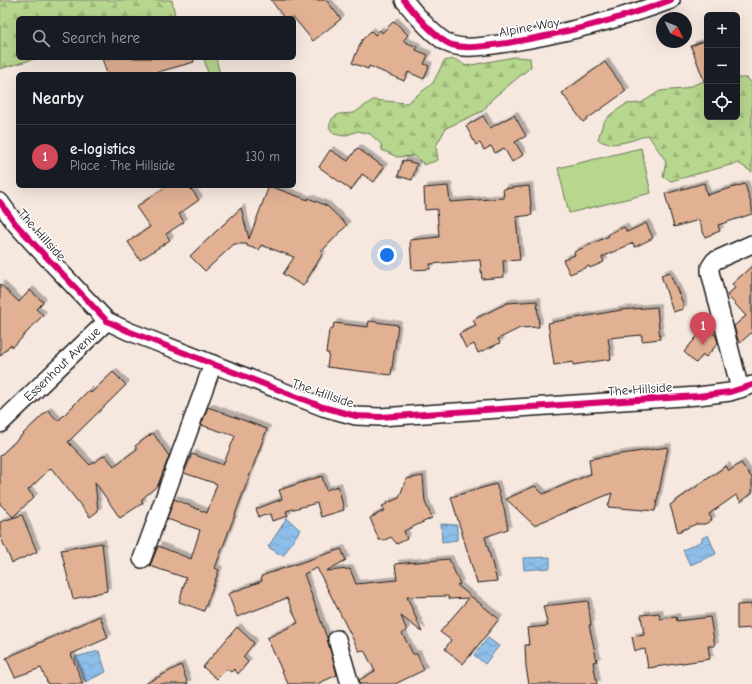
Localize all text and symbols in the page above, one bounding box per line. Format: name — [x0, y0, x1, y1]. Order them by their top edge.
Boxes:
north arrow — [656, 12, 692, 48]
map controls — [704, 12, 740, 120]
button: + — [704, 12, 740, 48]
street label: Alpine Way — [498, 14, 561, 40]
search box — [16, 16, 296, 60]
icon: search — [30, 27, 52, 49]
text: Search here — [62, 29, 140, 47]
button: − — [704, 48, 740, 84]
button: locate — [704, 84, 740, 120]
text: Nearby — [32, 89, 83, 108]
text: e-logistics — [70, 140, 135, 158]
text: 1 — [42, 149, 48, 164]
text: 130 m — [245, 149, 280, 164]
text: Place · The Hillside — [70, 158, 175, 173]
street label: The Hillside — [15, 206, 69, 264]
your location — [377, 245, 397, 265]
pin: 1 — [690, 312, 716, 345]
street label: Essenhout Avenue — [21, 323, 104, 404]
street label: The Hillside — [290, 375, 356, 411]
street label: The Hillside — [607, 379, 673, 399]

